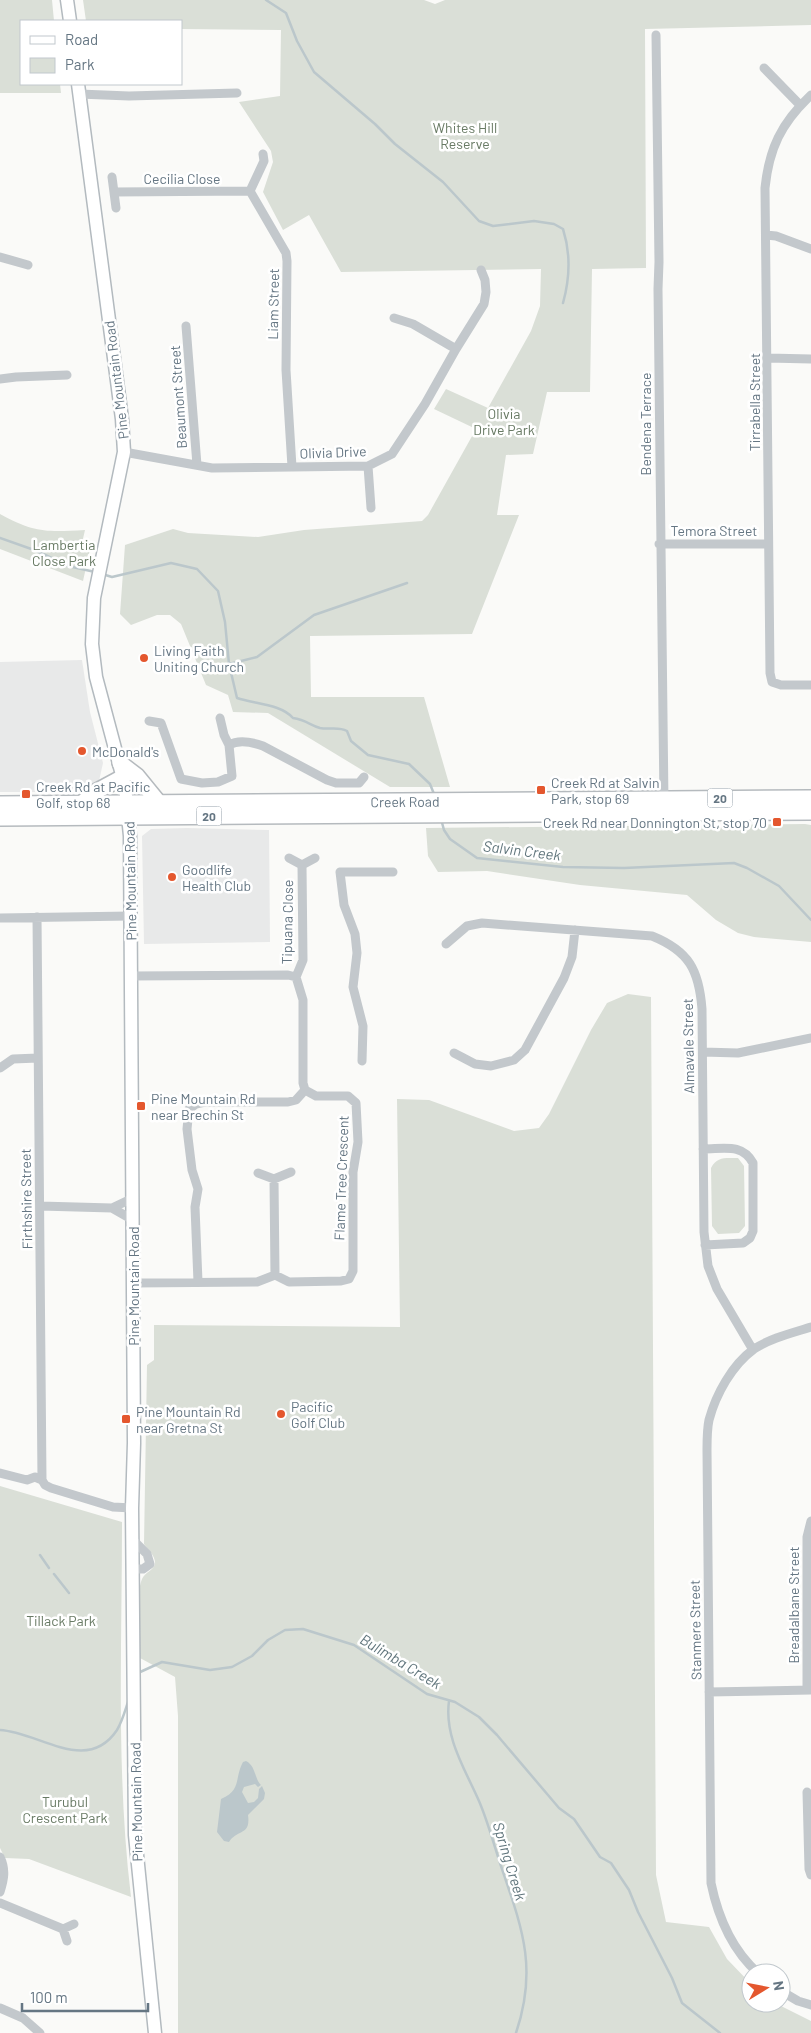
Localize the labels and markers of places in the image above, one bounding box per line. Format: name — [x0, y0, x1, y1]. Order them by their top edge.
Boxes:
place label: Living Faith Uniting Church — [154, 642, 244, 675]
marker: Living Faith Uniting Church — [138, 652, 150, 664]
place label: McDonald's — [92, 743, 160, 760]
marker: McDonald's — [76, 745, 88, 757]
place label: Creek Rd at Salvin Park, stop 69 — [551, 774, 660, 807]
place label: Creek Rd at Pacific Golf, stop 68 — [36, 778, 150, 811]
marker: Creek Rd at Salvin Park, stop 69 — [535, 784, 547, 796]
marker: Creek Rd at Pacific Golf, stop 68 — [20, 788, 32, 800]
place label: Creek Rd near Donnington St, stop 70 — [543, 814, 767, 831]
marker: Creek Rd near Donnington St, stop 70 — [771, 816, 783, 828]
place label: Goodlife Health Club — [182, 861, 251, 894]
marker: Goodlife Health Club — [166, 871, 178, 883]
place label: Pine Mountain Rd near Brechin St — [151, 1090, 256, 1123]
marker: Pine Mountain Rd near Brechin St — [135, 1100, 147, 1112]
place label: Pacific Golf Club — [291, 1398, 345, 1431]
place label: Pine Mountain Rd near Gretna St — [136, 1403, 241, 1436]
marker: Pacific Golf Club — [275, 1408, 287, 1420]
marker: Pine Mountain Rd near Gretna St — [120, 1413, 132, 1425]

